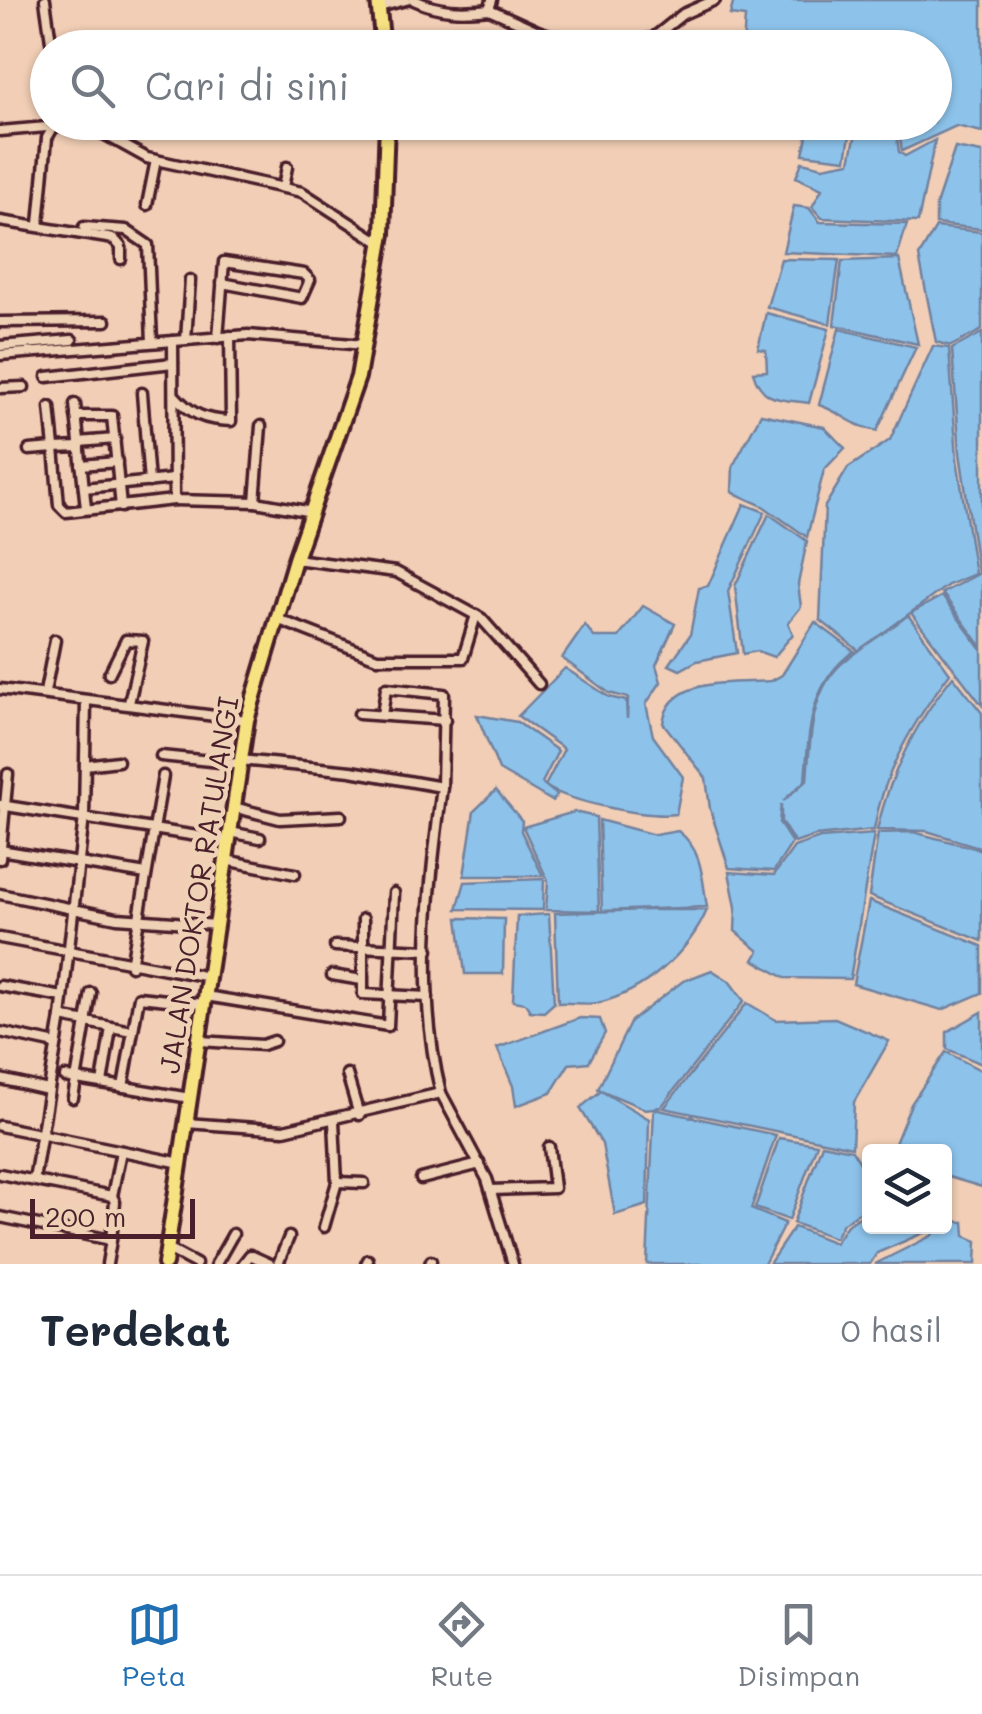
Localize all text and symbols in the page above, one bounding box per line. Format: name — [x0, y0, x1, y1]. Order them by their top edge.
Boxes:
search box — [30, 30, 952, 140]
icon: search — [65, 58, 120, 113]
text: Cari di sini — [145, 60, 349, 110]
street label: JALAN DOKTOR RATULANGI — [150, 694, 246, 1076]
map controls — [862, 1144, 952, 1234]
button: layers — [862, 1144, 952, 1234]
scale bar — [30, 1194, 195, 1238]
text: 200 m — [45, 1198, 126, 1234]
text: Terdekat — [40, 1302, 230, 1357]
text: 0 hasil — [841, 1308, 942, 1350]
tab: Peta — [122, 1597, 186, 1693]
tab: Rute — [430, 1597, 493, 1693]
tab: Disimpan — [737, 1597, 860, 1693]

